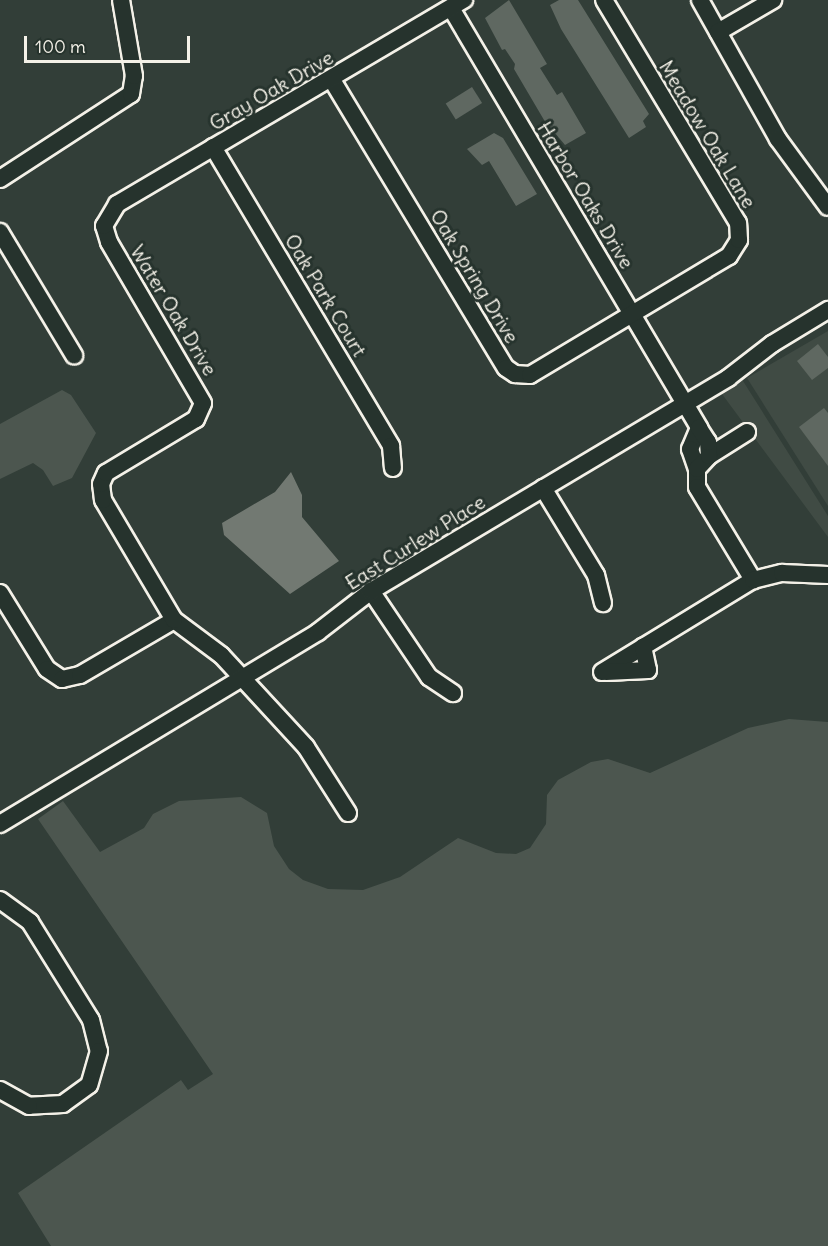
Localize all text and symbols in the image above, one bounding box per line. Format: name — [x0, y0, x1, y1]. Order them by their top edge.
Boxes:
scale bar — [27, 24, 194, 62]
text: 100 m — [35, 35, 86, 58]
street label: Gray Oak Drive — [205, 45, 337, 135]
street label: Meadow Oak Lane — [654, 56, 762, 212]
street label: Harbor Oaks Drive — [533, 117, 639, 273]
street label: Oak Spring Drive — [426, 205, 524, 347]
street label: Oak Park Court — [280, 229, 372, 361]
street label: Water Oak Drive — [126, 240, 222, 380]
street label: East Curlew Place — [341, 489, 489, 595]

